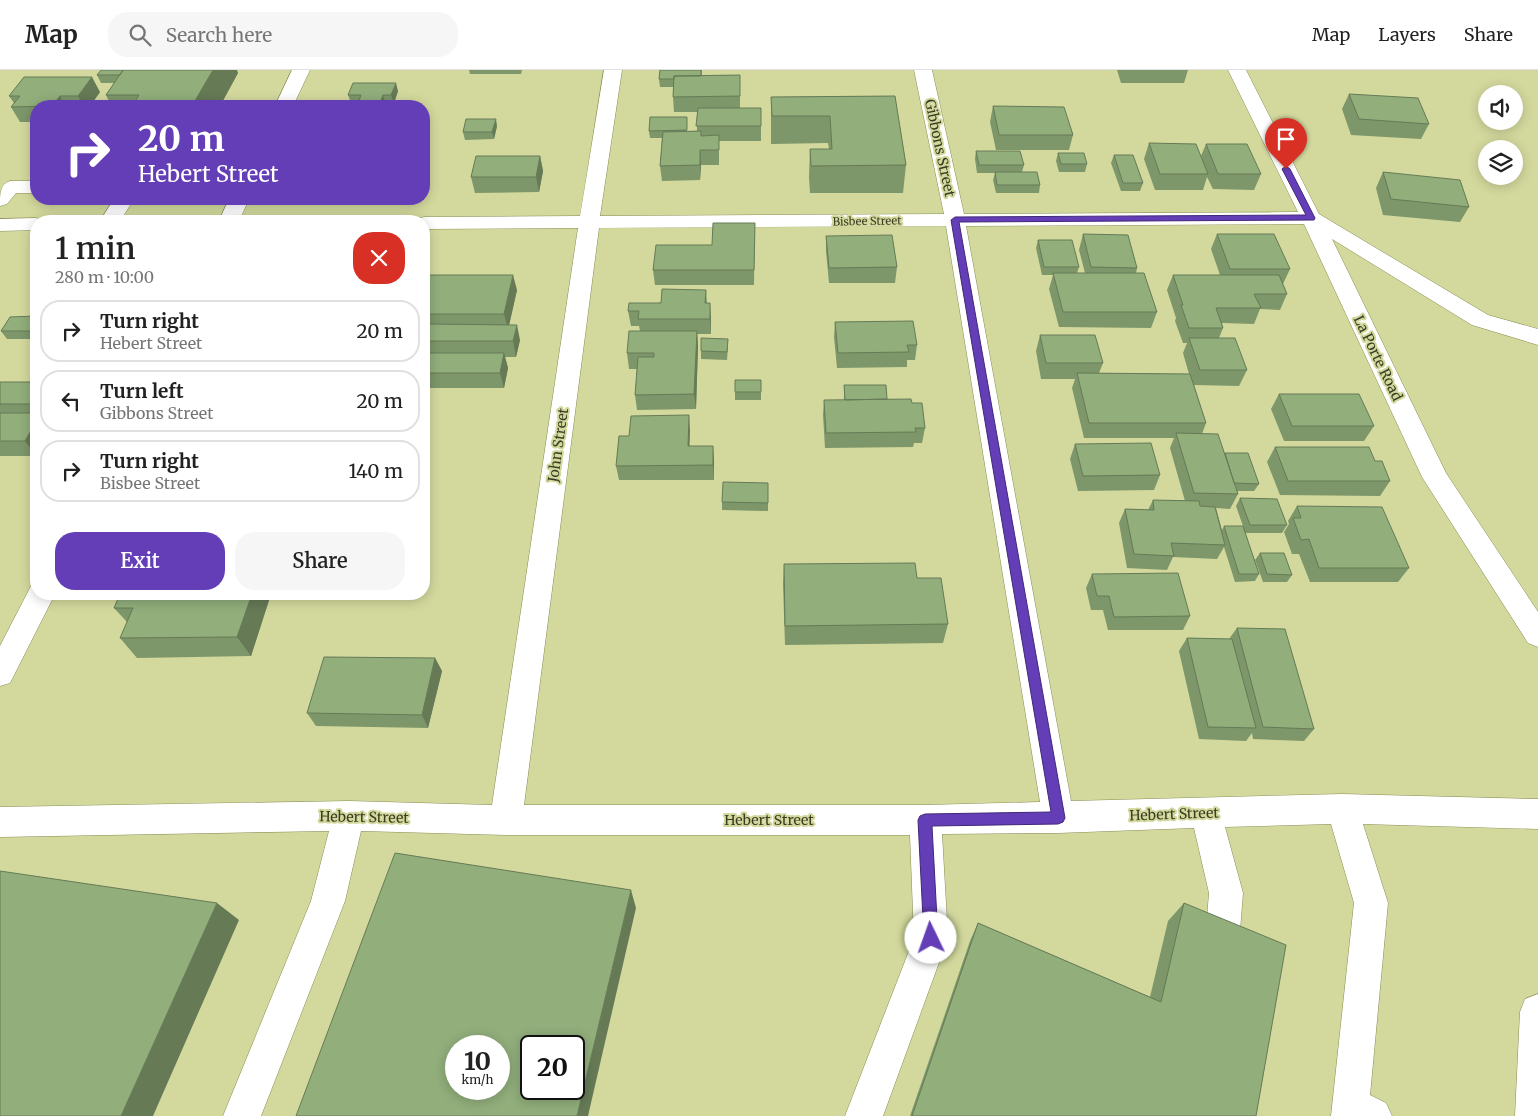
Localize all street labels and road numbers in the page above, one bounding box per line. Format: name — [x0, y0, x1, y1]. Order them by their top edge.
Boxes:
street label: Gibbons Street — [921, 98, 959, 199]
street label: Bisbee Street — [832, 213, 902, 229]
street label: La Porte Road — [1350, 312, 1407, 404]
street label: John Street — [544, 406, 572, 484]
street label: Hebert Street — [1129, 803, 1220, 825]
street label: Hebert Street — [319, 807, 409, 827]
street label: Hebert Street — [724, 811, 814, 829]

